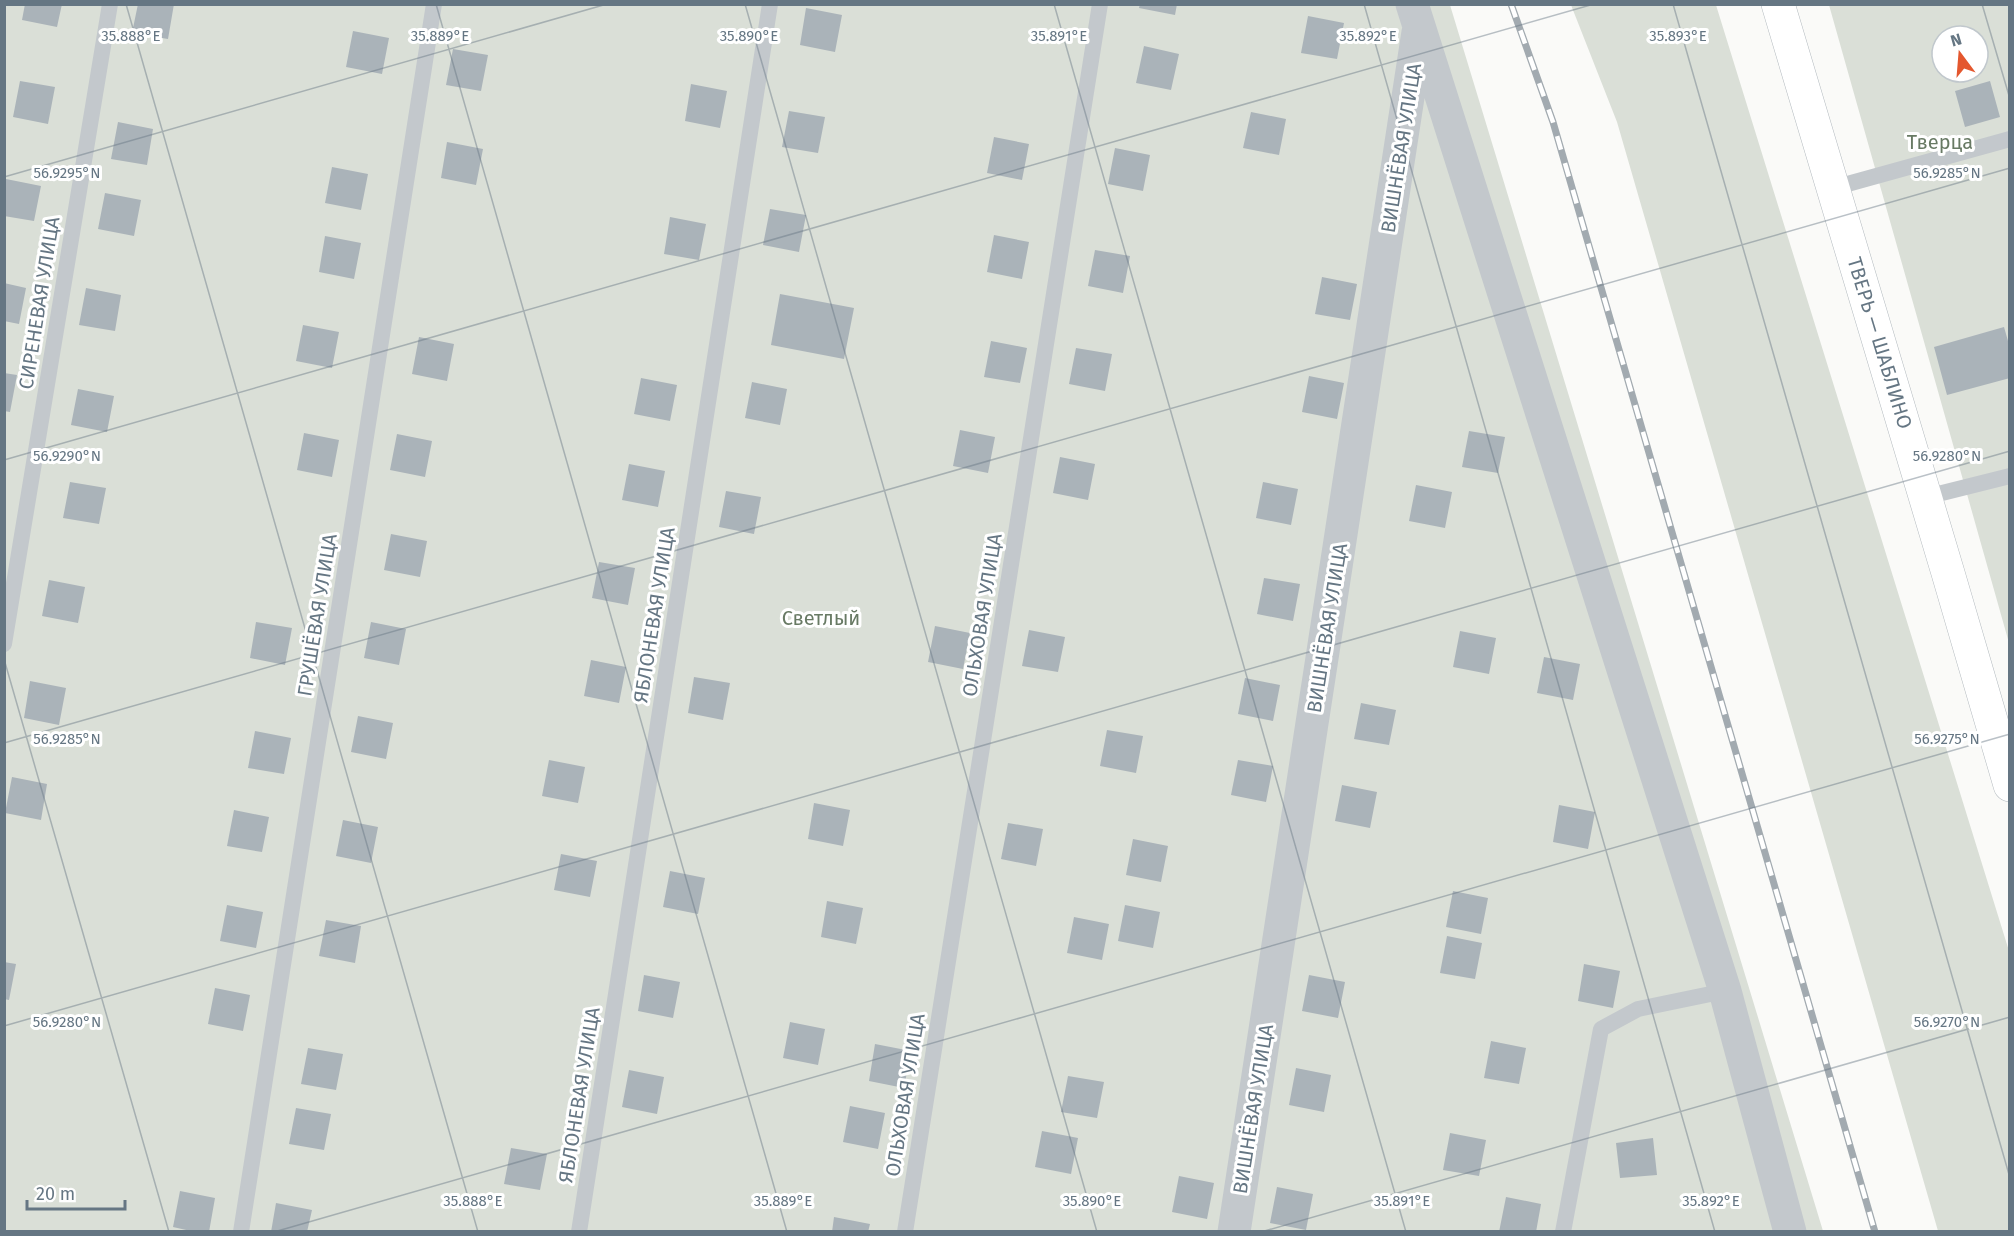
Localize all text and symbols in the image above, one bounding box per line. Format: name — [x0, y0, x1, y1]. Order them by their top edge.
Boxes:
north arrow — [1930, 24, 1990, 84]
text: 35.888°E — [101, 27, 161, 45]
text: 35.889°E — [411, 27, 469, 45]
text: 35.890°E — [720, 27, 778, 45]
text: 35.891°E — [1031, 27, 1087, 45]
text: 35.892°E — [1339, 27, 1397, 45]
text: 35.893°E — [1649, 27, 1707, 45]
text: N — [1948, 29, 1964, 51]
street label: ВИШНЁВАЯ УЛИЦА — [1376, 61, 1426, 235]
park label: Тверца — [1907, 130, 1973, 154]
text: 56.9295°N — [34, 164, 100, 182]
text: 56.9285°N — [1913, 164, 1981, 182]
street label: СИРЕНЕВАЯ УЛИЦА — [14, 214, 65, 391]
street label: ТВЕРЬ — ШАБЛИНО — [1842, 254, 1918, 432]
text: 56.9290°N — [33, 447, 101, 465]
text: 56.9280°N — [1913, 447, 1981, 465]
street label: ЯБЛОНЕВАЯ УЛИЦА — [628, 525, 680, 705]
street label: ГРУШЁВАЯ УЛИЦА — [292, 531, 342, 698]
street label: ОЛЬХОВАЯ УЛИЦА — [957, 531, 1007, 698]
street label: ВИШНЁВАЯ УЛИЦА — [1302, 541, 1352, 715]
park label: Светлый — [782, 606, 860, 630]
text: 56.9285°N — [33, 730, 101, 748]
text: 56.9275°N — [1914, 730, 1980, 748]
street label: ЯБЛОНЕВАЯ УЛИЦА — [553, 1005, 605, 1185]
street label: ОЛЬХОВАЯ УЛИЦА — [880, 1011, 930, 1178]
text: 56.9280°N — [33, 1013, 101, 1031]
text: 56.9270°N — [1914, 1013, 1980, 1031]
street label: ВИШНЁВАЯ УЛИЦА — [1228, 1022, 1278, 1196]
scale bar — [27, 1173, 124, 1211]
text: 20 m — [36, 1183, 75, 1205]
text: 35.888°E — [443, 1192, 503, 1210]
text: 35.889°E — [754, 1192, 812, 1210]
text: 35.890°E — [1063, 1192, 1121, 1210]
text: 35.891°E — [1374, 1192, 1430, 1210]
text: 35.892°E — [1682, 1192, 1740, 1210]

